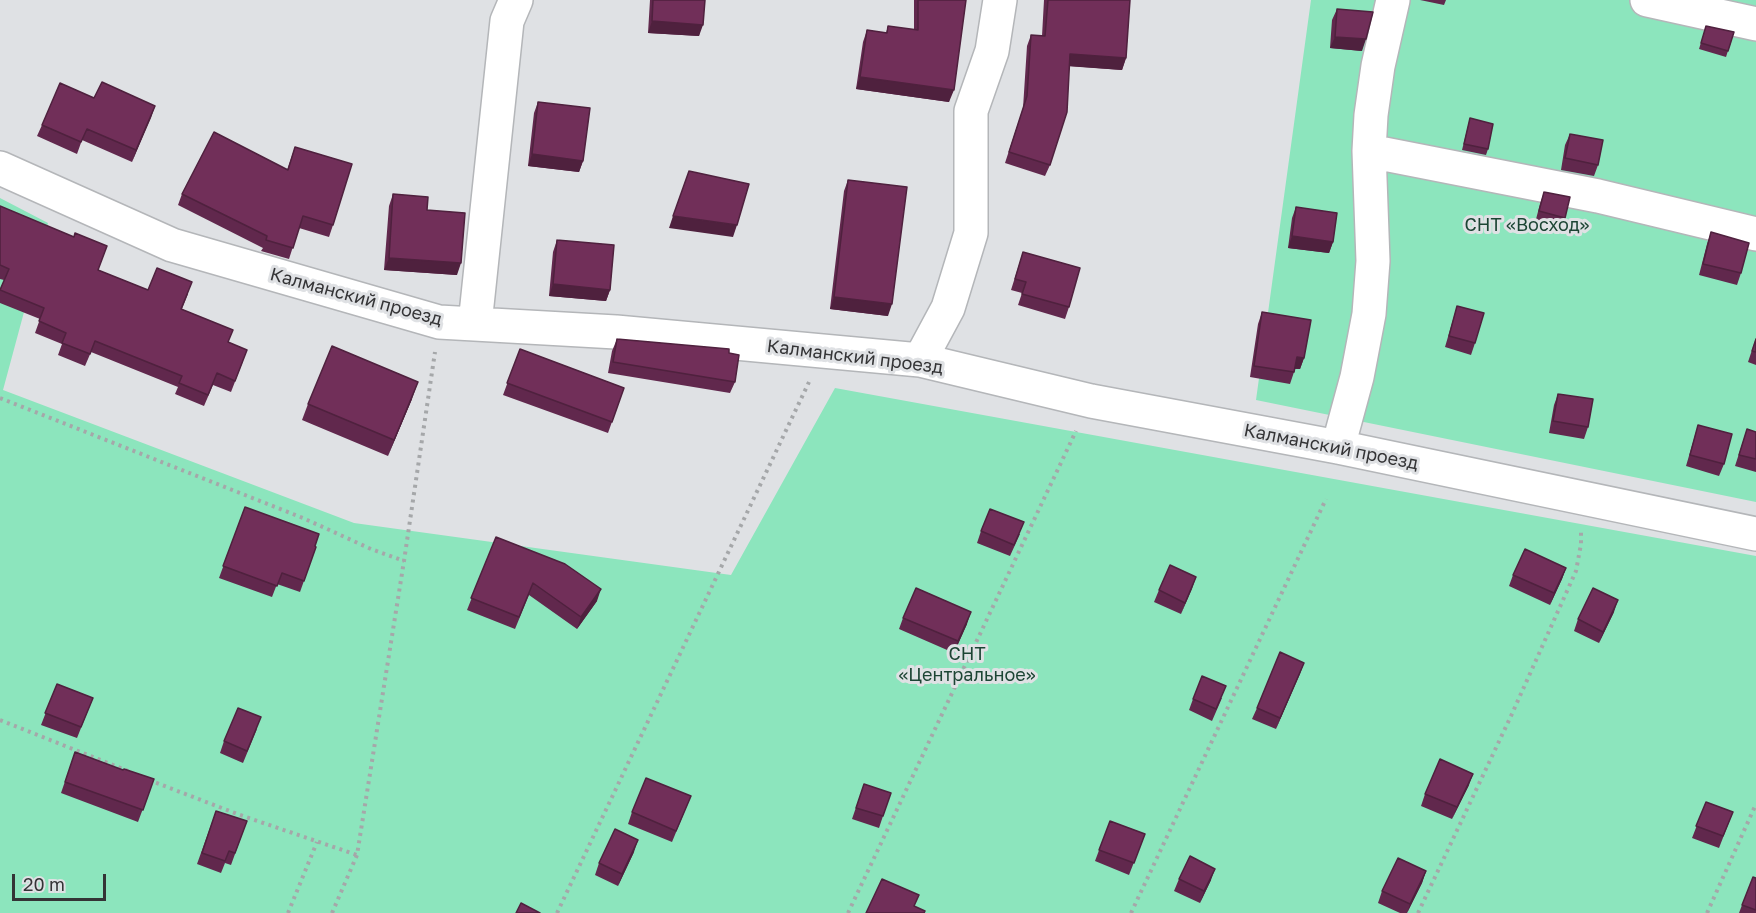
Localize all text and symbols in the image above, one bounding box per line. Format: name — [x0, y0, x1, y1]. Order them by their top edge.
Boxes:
park label: СНТ «Восход» — [1465, 214, 1589, 236]
street label: Калманский проезд — [268, 264, 444, 330]
street label: Калманский проезд — [766, 335, 944, 379]
street label: Калманский проезд — [1242, 419, 1420, 475]
park label: СНТ «Центральное» — [898, 643, 1036, 686]
scale bar — [15, 862, 110, 900]
text: 20 m — [23, 873, 65, 895]

